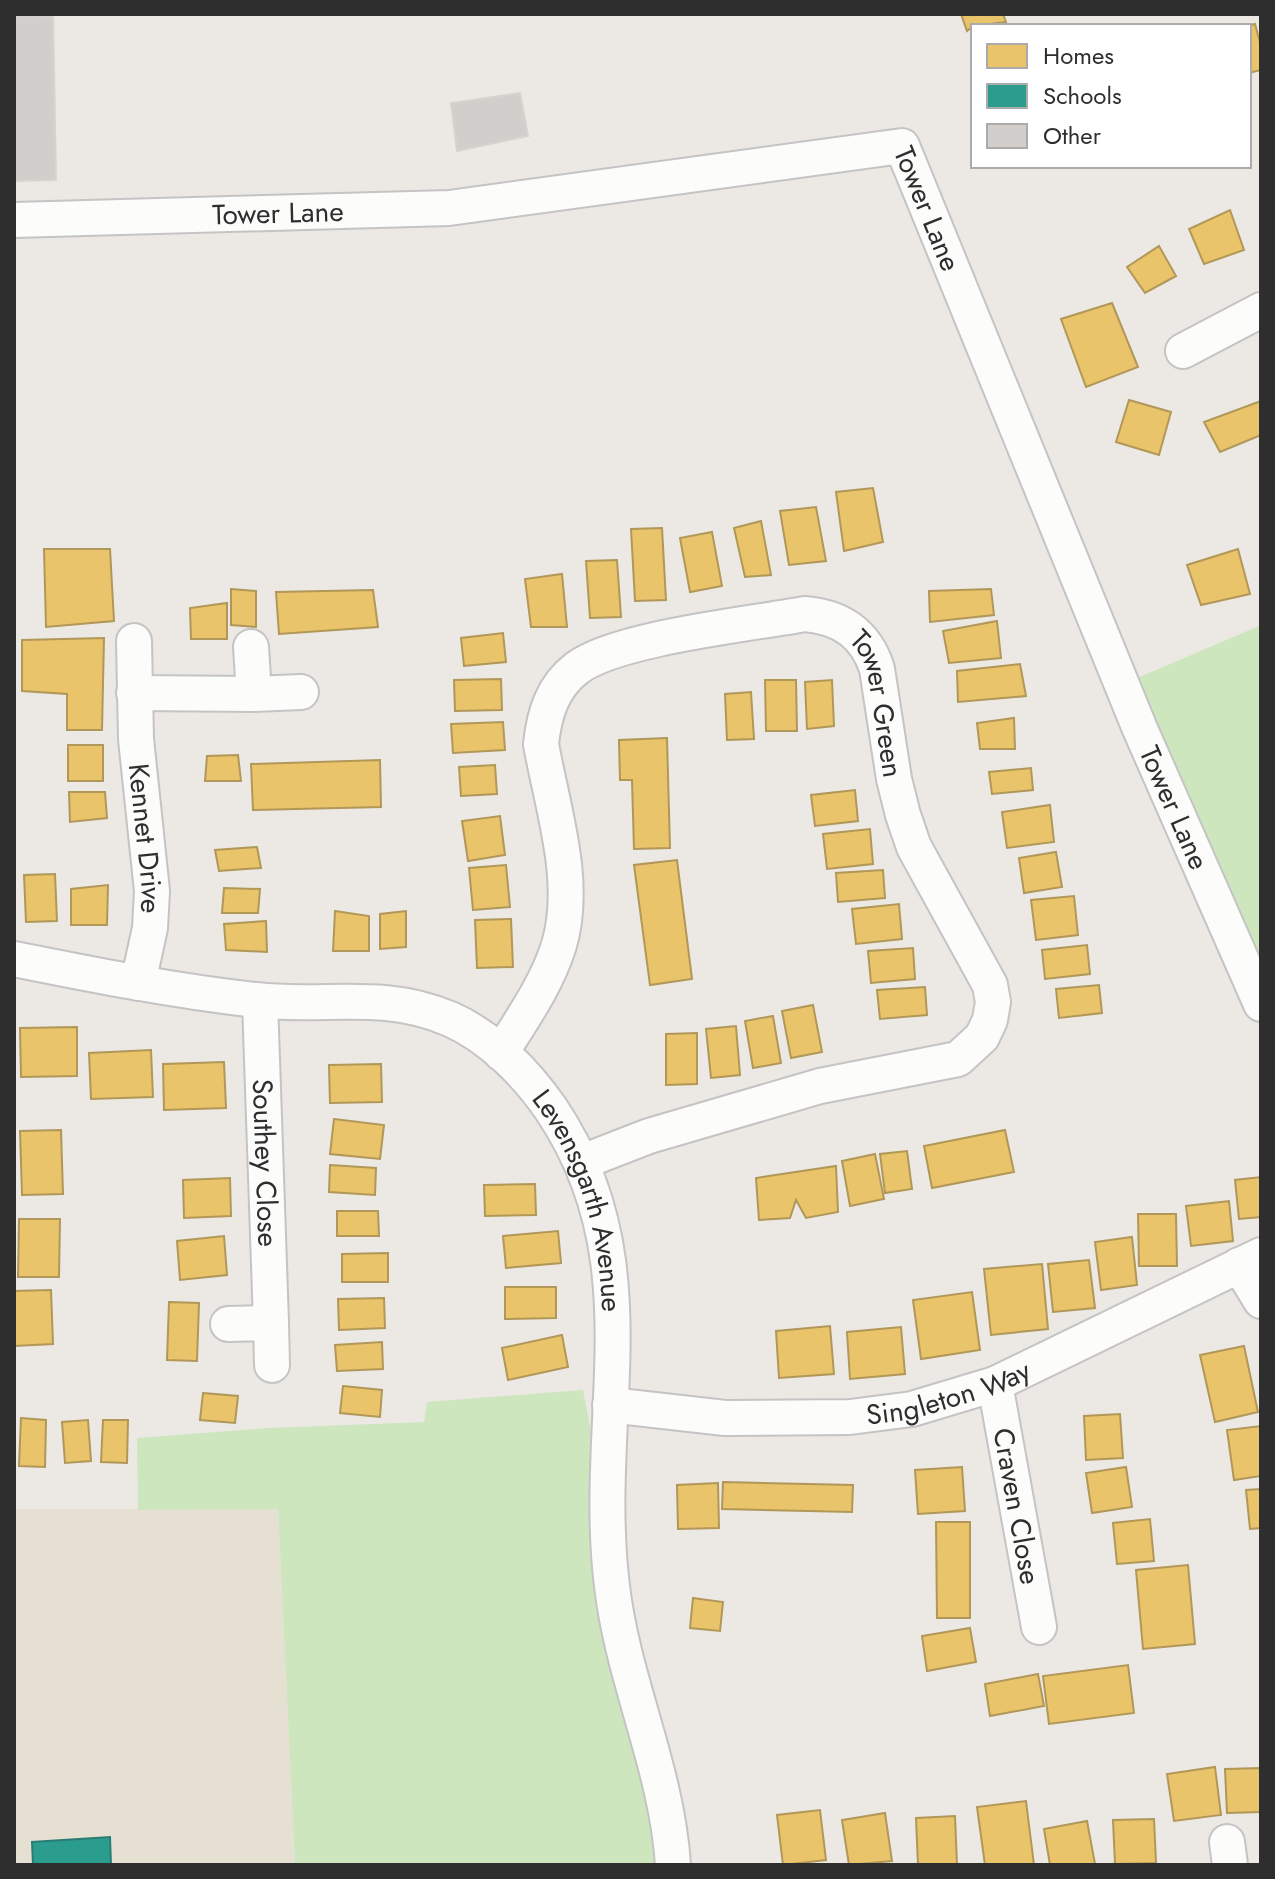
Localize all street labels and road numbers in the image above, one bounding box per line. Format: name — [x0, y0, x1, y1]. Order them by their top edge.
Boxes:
street label: Tower Lane — [883, 140, 971, 277]
street label: Tower Lane — [212, 191, 344, 236]
street label: Tower Green — [841, 620, 913, 780]
street label: Tower Lane — [1129, 739, 1219, 876]
street label: Kennet Drive — [118, 761, 172, 915]
street label: Southey Close — [242, 1078, 288, 1248]
street label: Levensgarth Avenue — [522, 1081, 632, 1313]
street label: Singleton Way — [864, 1350, 1038, 1436]
street label: Craven Close — [982, 1425, 1051, 1588]

